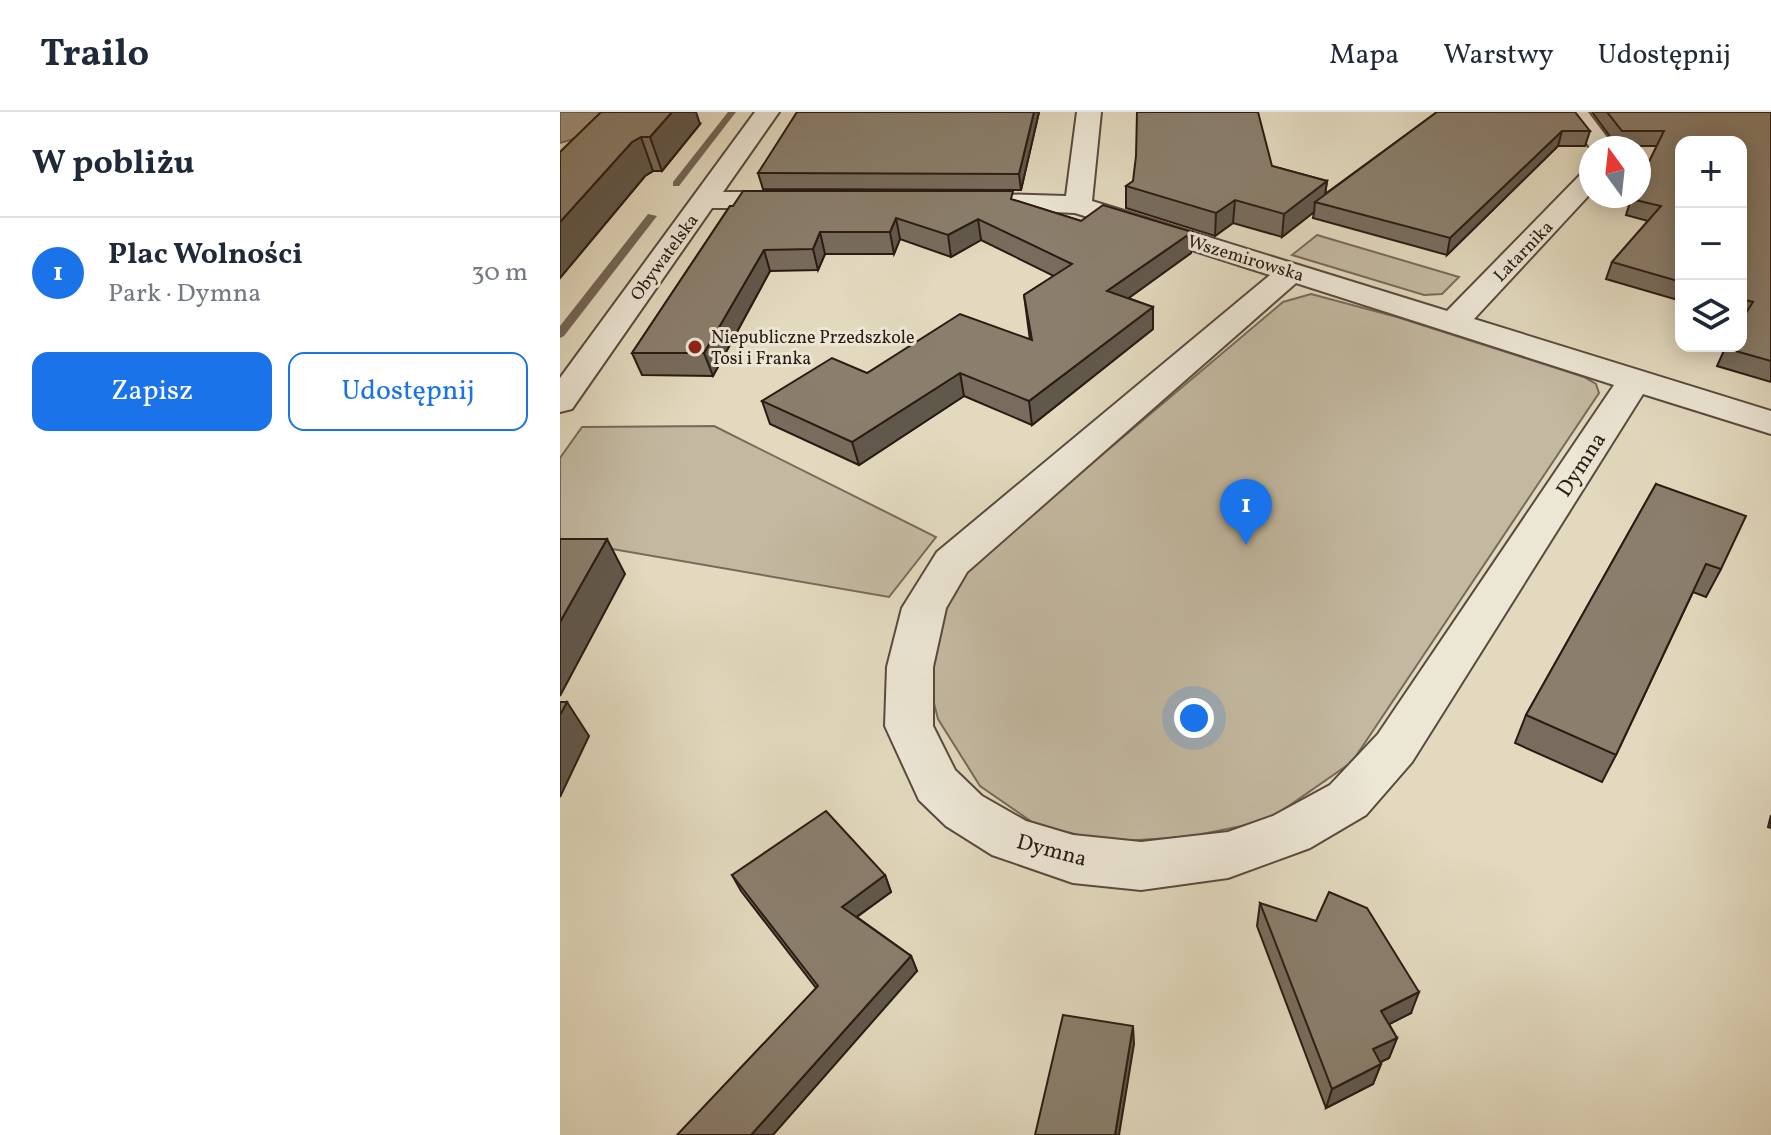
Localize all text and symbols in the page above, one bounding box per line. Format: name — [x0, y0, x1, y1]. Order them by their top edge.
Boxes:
text: Trailo — [40, 29, 149, 82]
text: Mapa — [1329, 36, 1399, 75]
text: Warstwy — [1443, 36, 1554, 75]
text: Udostępnij — [1598, 36, 1731, 75]
north arrow — [1579, 136, 1651, 208]
map controls — [1675, 136, 1747, 352]
button: + — [1675, 136, 1747, 208]
text: W pobliżu — [32, 141, 195, 188]
button: − — [1675, 208, 1747, 280]
street label: Obywatelska — [625, 209, 705, 306]
street label: Latarnika — [1489, 216, 1560, 288]
street label: Wszemirowska — [1184, 230, 1307, 289]
text: Plac Wolności — [108, 234, 303, 276]
text: 1 — [53, 255, 63, 291]
text: 30 m — [471, 255, 528, 291]
text: Park · Dymna — [108, 276, 261, 312]
button: layers — [1675, 280, 1747, 352]
place label: Niepubliczne Przedszkole Tosi i Franka — [711, 326, 914, 372]
marker: Niepubliczne Przedszkole Tosi i Franka — [686, 338, 704, 356]
button: Zapisz — [32, 352, 272, 431]
button: Udostępnij — [288, 352, 528, 431]
street label: Dymna — [1550, 427, 1615, 504]
pin: 1 — [1220, 479, 1272, 545]
your location — [1174, 698, 1214, 738]
street label: Dymna — [1013, 827, 1090, 876]

